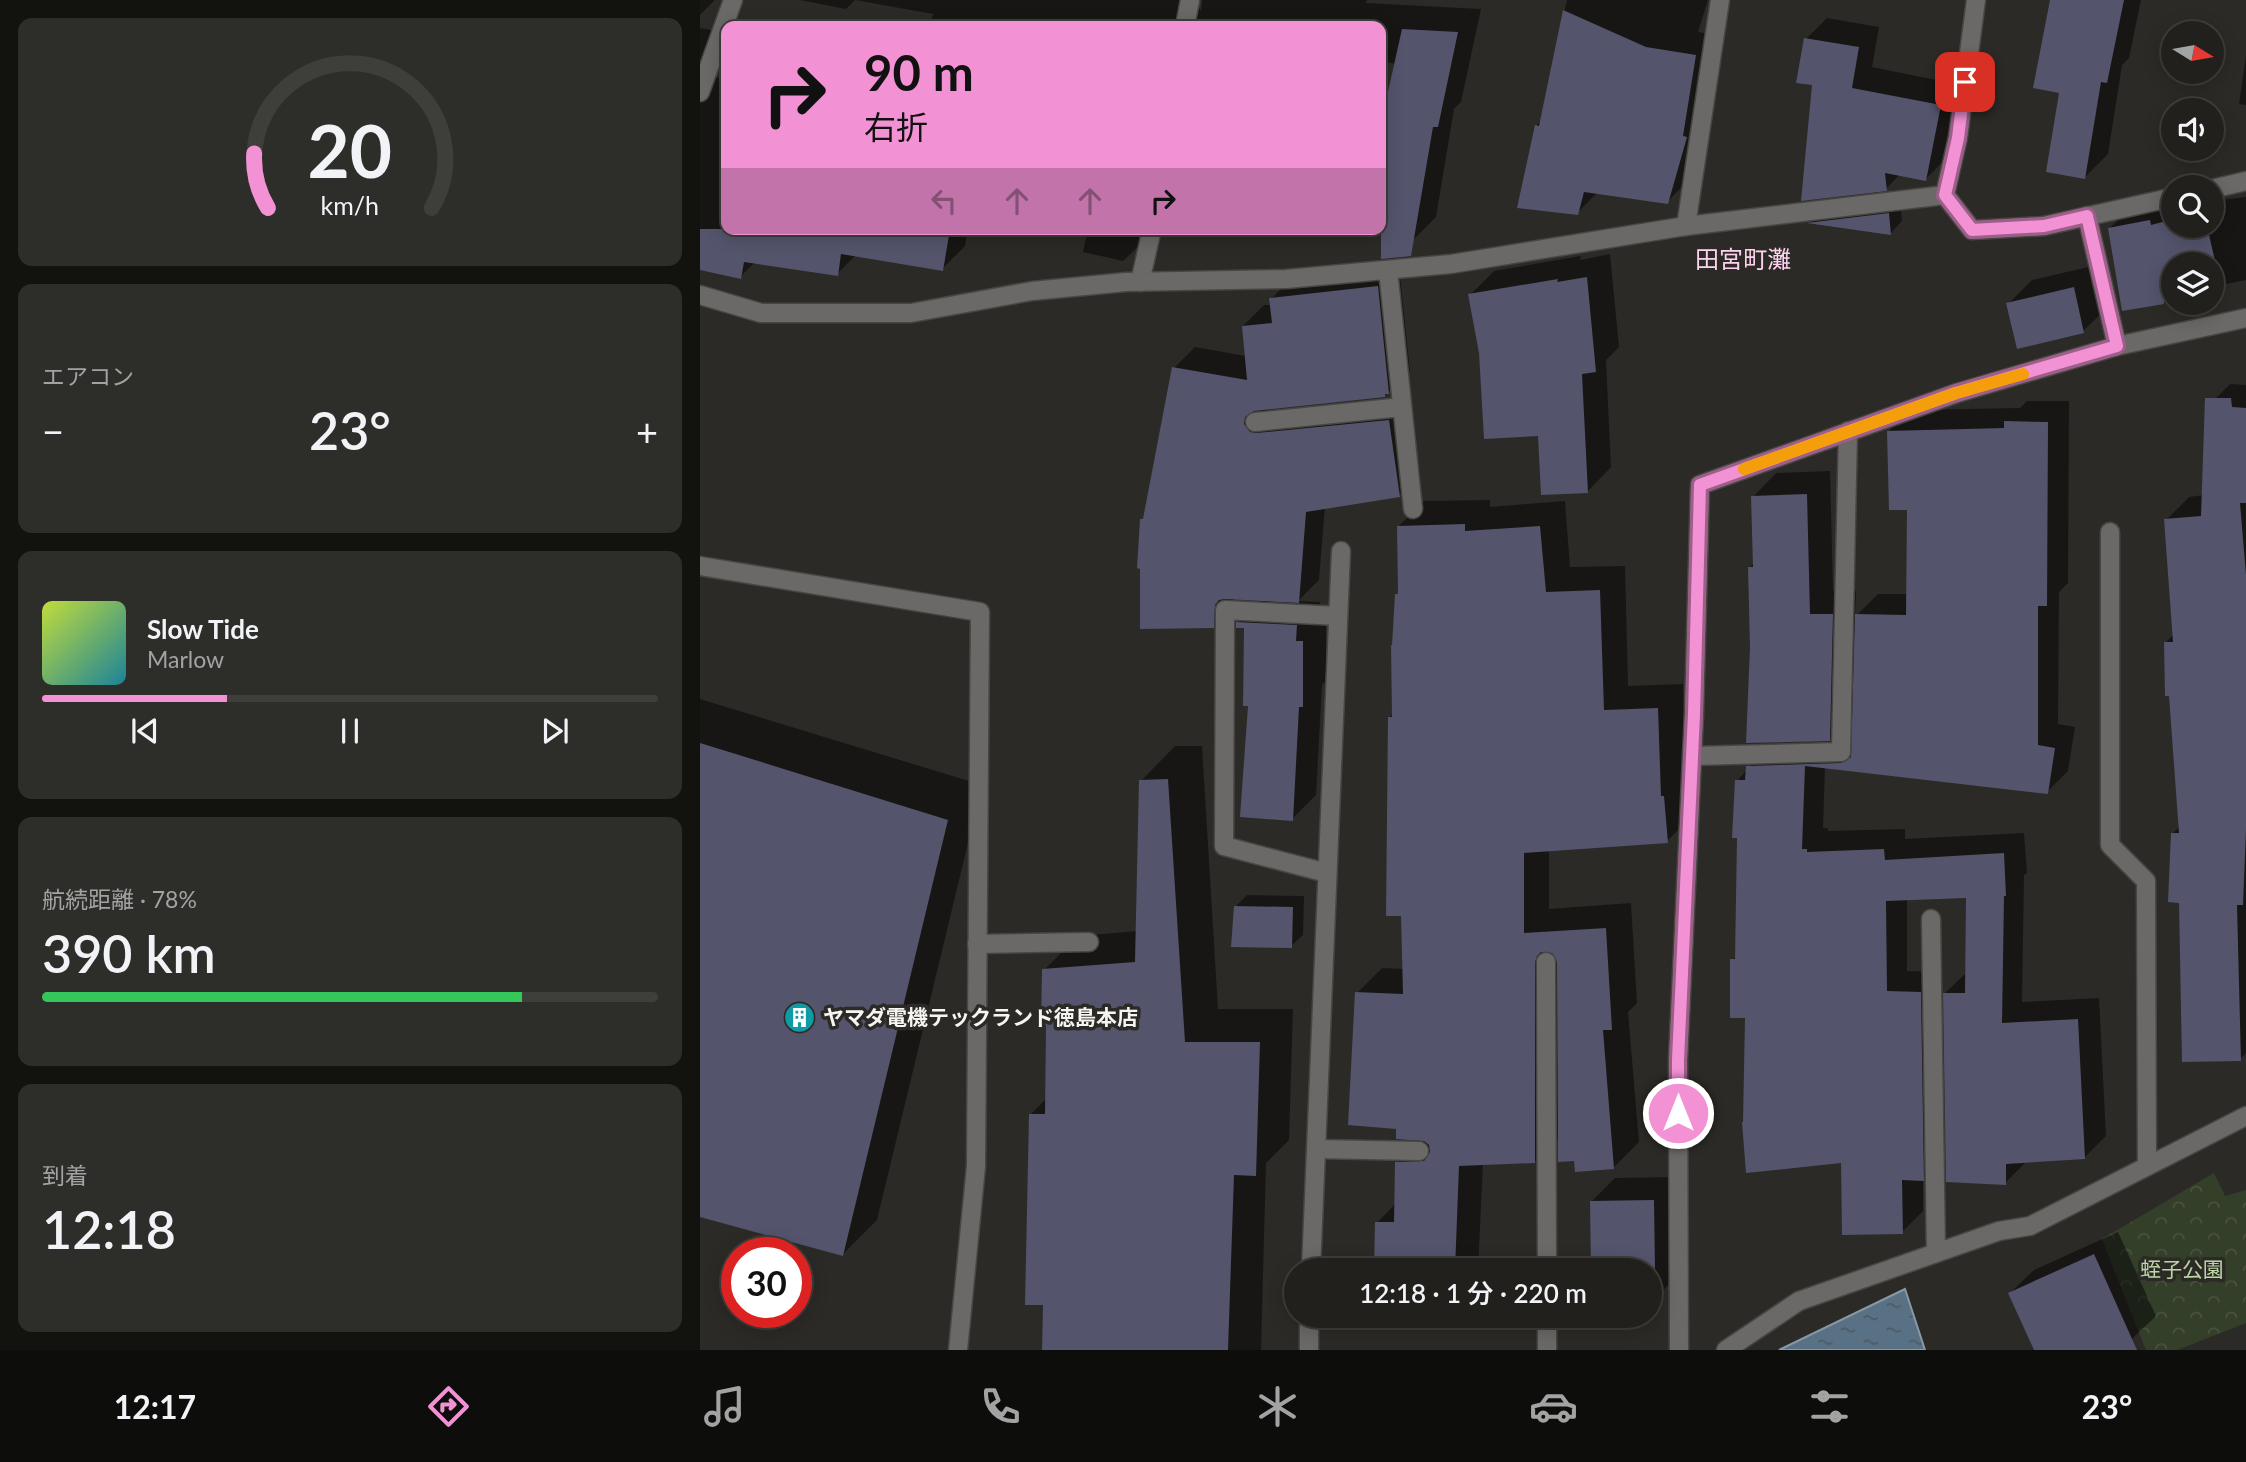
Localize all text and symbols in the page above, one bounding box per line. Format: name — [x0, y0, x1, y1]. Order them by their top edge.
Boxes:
north arrow — [2161, 21, 2224, 84]
map controls — [2161, 21, 2224, 315]
text: 90 m — [864, 43, 974, 101]
icon: right — [749, 49, 840, 140]
pin — [1935, 52, 1995, 112]
icon: arrive — [1946, 63, 1984, 101]
button: sound — [2161, 98, 2224, 161]
text: 20 — [308, 107, 392, 195]
text: 右折 — [864, 107, 928, 146]
button: search — [2161, 175, 2224, 238]
icon: left — [925, 182, 963, 220]
icon: ahead — [998, 182, 1036, 220]
icon: ahead — [1071, 182, 1109, 220]
icon: right — [1144, 182, 1182, 220]
text: km/h — [321, 190, 379, 220]
district label: 田宮町灘 — [1695, 244, 1791, 273]
button: layers — [2161, 252, 2224, 315]
text: エアコン — [42, 362, 134, 390]
text: 23° — [309, 399, 391, 461]
text: − — [42, 408, 64, 454]
text: + — [636, 408, 658, 454]
text: Slow Tide — [147, 613, 259, 645]
text: Marlow — [147, 645, 224, 673]
icon: previous — [126, 712, 164, 750]
icon: pause — [331, 712, 369, 750]
icon: next — [536, 712, 574, 750]
text: 航続距離 · 78% — [42, 885, 197, 913]
text: 390 km — [42, 922, 216, 984]
building icon: ヤマダ電機テックランド徳島本店 — [783, 1001, 817, 1035]
place label: ヤマダ電機テックランド徳島本店 — [823, 1004, 1138, 1029]
position arrow — [1641, 1076, 1715, 1150]
text: 到着 — [42, 1161, 88, 1189]
text: 12:18 — [42, 1198, 176, 1260]
speed limit sign: 30 — [721, 1237, 812, 1328]
park label: 蛭子公園 — [2140, 1256, 2224, 1281]
text: 12:18 · 1 分 · 220 m — [1359, 1277, 1587, 1309]
icon: directions — [424, 1382, 473, 1431]
icon: music — [700, 1382, 749, 1431]
icon: phone — [976, 1382, 1025, 1431]
icon: climate — [1253, 1382, 1302, 1431]
icon: car — [1529, 1382, 1578, 1431]
icon: filters — [1805, 1382, 1854, 1431]
text: 12:17 — [114, 1387, 196, 1426]
text: 23° — [2082, 1387, 2132, 1426]

